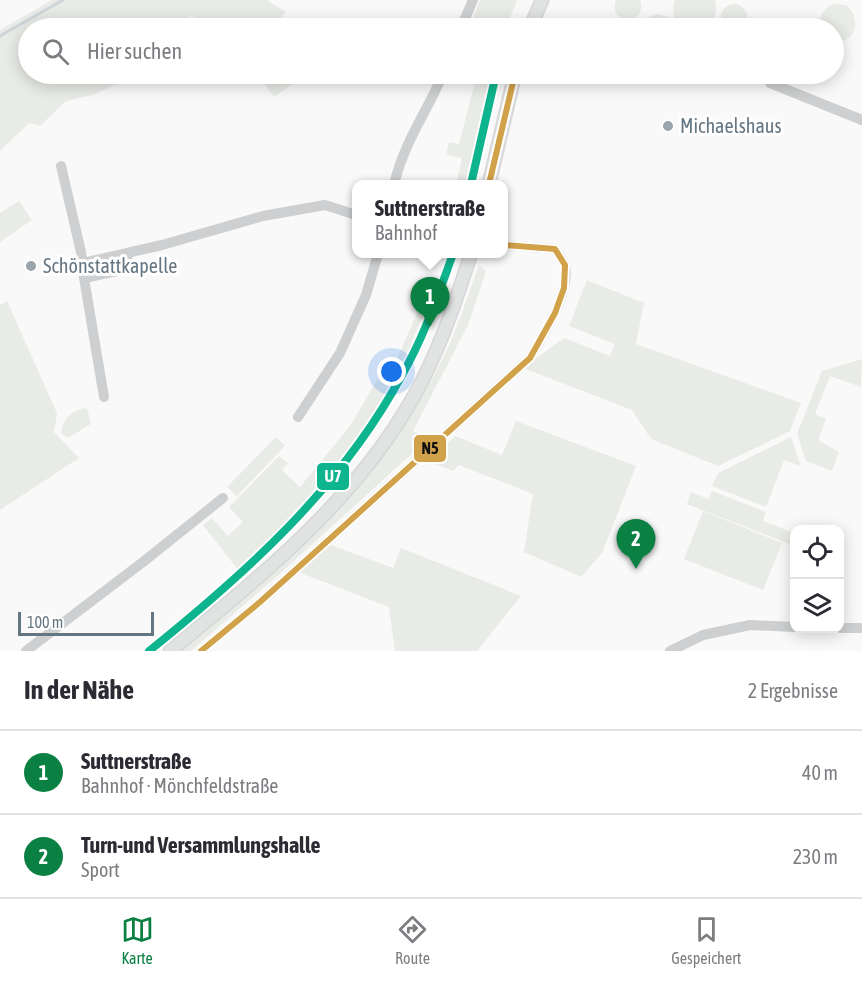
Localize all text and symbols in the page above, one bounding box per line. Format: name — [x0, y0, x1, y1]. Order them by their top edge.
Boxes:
search box — [18, 18, 844, 84]
icon: search — [39, 35, 72, 68]
text: Hier suchen — [87, 38, 182, 64]
place label: Michaelshaus — [680, 114, 782, 137]
marker: Michaelshaus — [661, 119, 675, 133]
popup — [352, 180, 508, 258]
text: Suttnerstraße — [375, 195, 485, 221]
text: Bahnhof — [375, 221, 438, 244]
place label: Schönstattkapelle — [43, 254, 177, 277]
marker: Schönstattkapelle — [24, 259, 38, 273]
pin: 1 — [410, 278, 450, 327]
your location — [377, 357, 406, 386]
line badge: N5 — [413, 434, 447, 463]
text: N5 — [422, 439, 439, 457]
line badge: U7 — [316, 462, 350, 491]
text: U7 — [325, 467, 341, 485]
pin: 2 — [616, 520, 656, 569]
map controls — [790, 525, 844, 633]
button: locate — [790, 525, 844, 579]
button: layers — [790, 579, 844, 633]
scale bar — [18, 609, 154, 636]
text: 100 m — [27, 613, 63, 631]
text: In der Nähe — [24, 675, 134, 705]
text: 2 Ergebnisse — [748, 679, 838, 702]
text: Suttnerstraße — [81, 748, 191, 774]
text: 1 — [39, 761, 48, 784]
text: 40 m — [802, 761, 838, 784]
text: Bahnhof · Mönchfeldstraße — [81, 774, 278, 797]
text: Turn-und Versammlungshalle — [81, 832, 321, 858]
text: 2 — [39, 845, 48, 868]
text: 230 m — [793, 845, 838, 868]
text: Sport — [81, 858, 120, 881]
tab: Karte — [121, 913, 154, 967]
tab: Route — [395, 913, 430, 967]
tab: Gespeichert — [671, 913, 741, 967]

